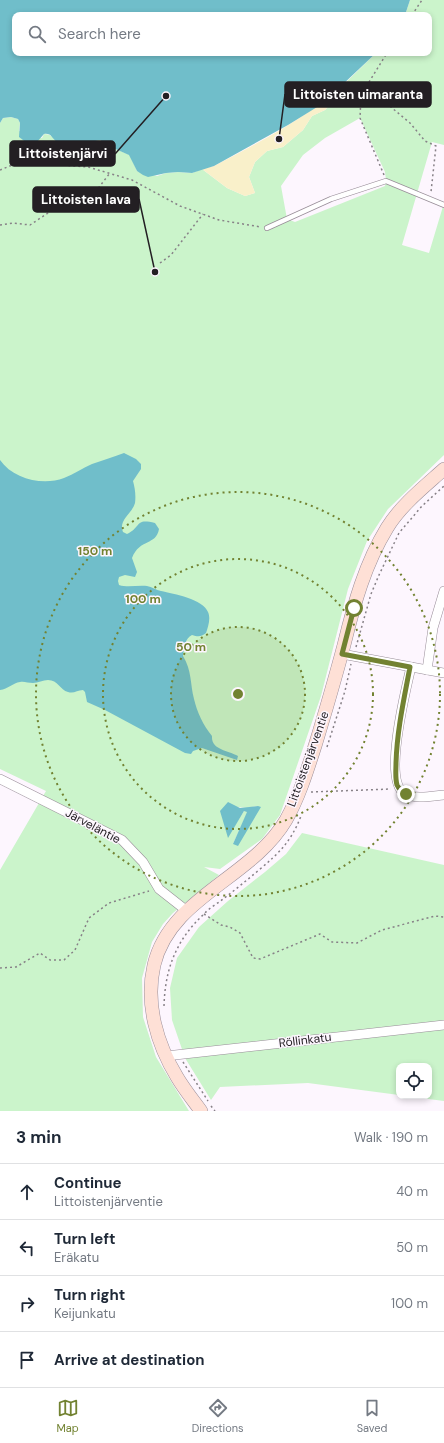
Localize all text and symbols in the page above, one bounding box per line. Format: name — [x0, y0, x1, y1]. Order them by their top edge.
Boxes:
search box — [12, 12, 432, 56]
icon: search — [26, 23, 48, 45]
text: Search here — [58, 24, 141, 44]
callout: Littoisten uimaranta — [285, 82, 431, 107]
text: Littoisten uimaranta — [293, 86, 423, 103]
callout: Littoistenjärvi — [10, 141, 115, 166]
text: Littoistenjärvi — [19, 145, 107, 162]
callout: Littoisten lava — [33, 187, 139, 212]
text: Littoisten lava — [41, 191, 131, 208]
text: 150 m — [78, 543, 112, 559]
text: 100 m — [125, 591, 161, 607]
route start — [345, 599, 363, 617]
text: 50 m — [176, 639, 206, 655]
centre of rings — [231, 687, 245, 701]
street label: Littoistenjärventie — [283, 709, 333, 809]
route end — [397, 785, 415, 803]
street label: Järveläntie — [63, 805, 124, 847]
street label: Röllinkatu — [278, 1029, 332, 1051]
map controls — [396, 1063, 432, 1099]
button: locate — [396, 1063, 432, 1099]
text: 3 min — [16, 1126, 61, 1148]
text: Walk · 190 m — [354, 1129, 428, 1146]
text: Continue — [54, 1173, 122, 1193]
icon: ahead — [16, 1181, 38, 1203]
text: 40 m — [396, 1183, 428, 1200]
text: Littoistenjärventie — [54, 1193, 163, 1210]
text: Turn left — [54, 1229, 115, 1249]
icon: left — [16, 1237, 38, 1259]
text: 50 m — [396, 1239, 428, 1256]
text: Eräkatu — [54, 1249, 99, 1266]
text: Turn right — [54, 1285, 125, 1305]
icon: right — [16, 1293, 38, 1315]
text: 100 m — [391, 1295, 428, 1312]
text: Keijunkatu — [54, 1305, 116, 1322]
icon: arrive — [16, 1349, 38, 1371]
text: Arrive at destination — [54, 1350, 205, 1370]
tab: Map — [57, 1397, 79, 1435]
tab: Directions — [192, 1397, 244, 1435]
tab: Saved — [357, 1397, 387, 1435]

